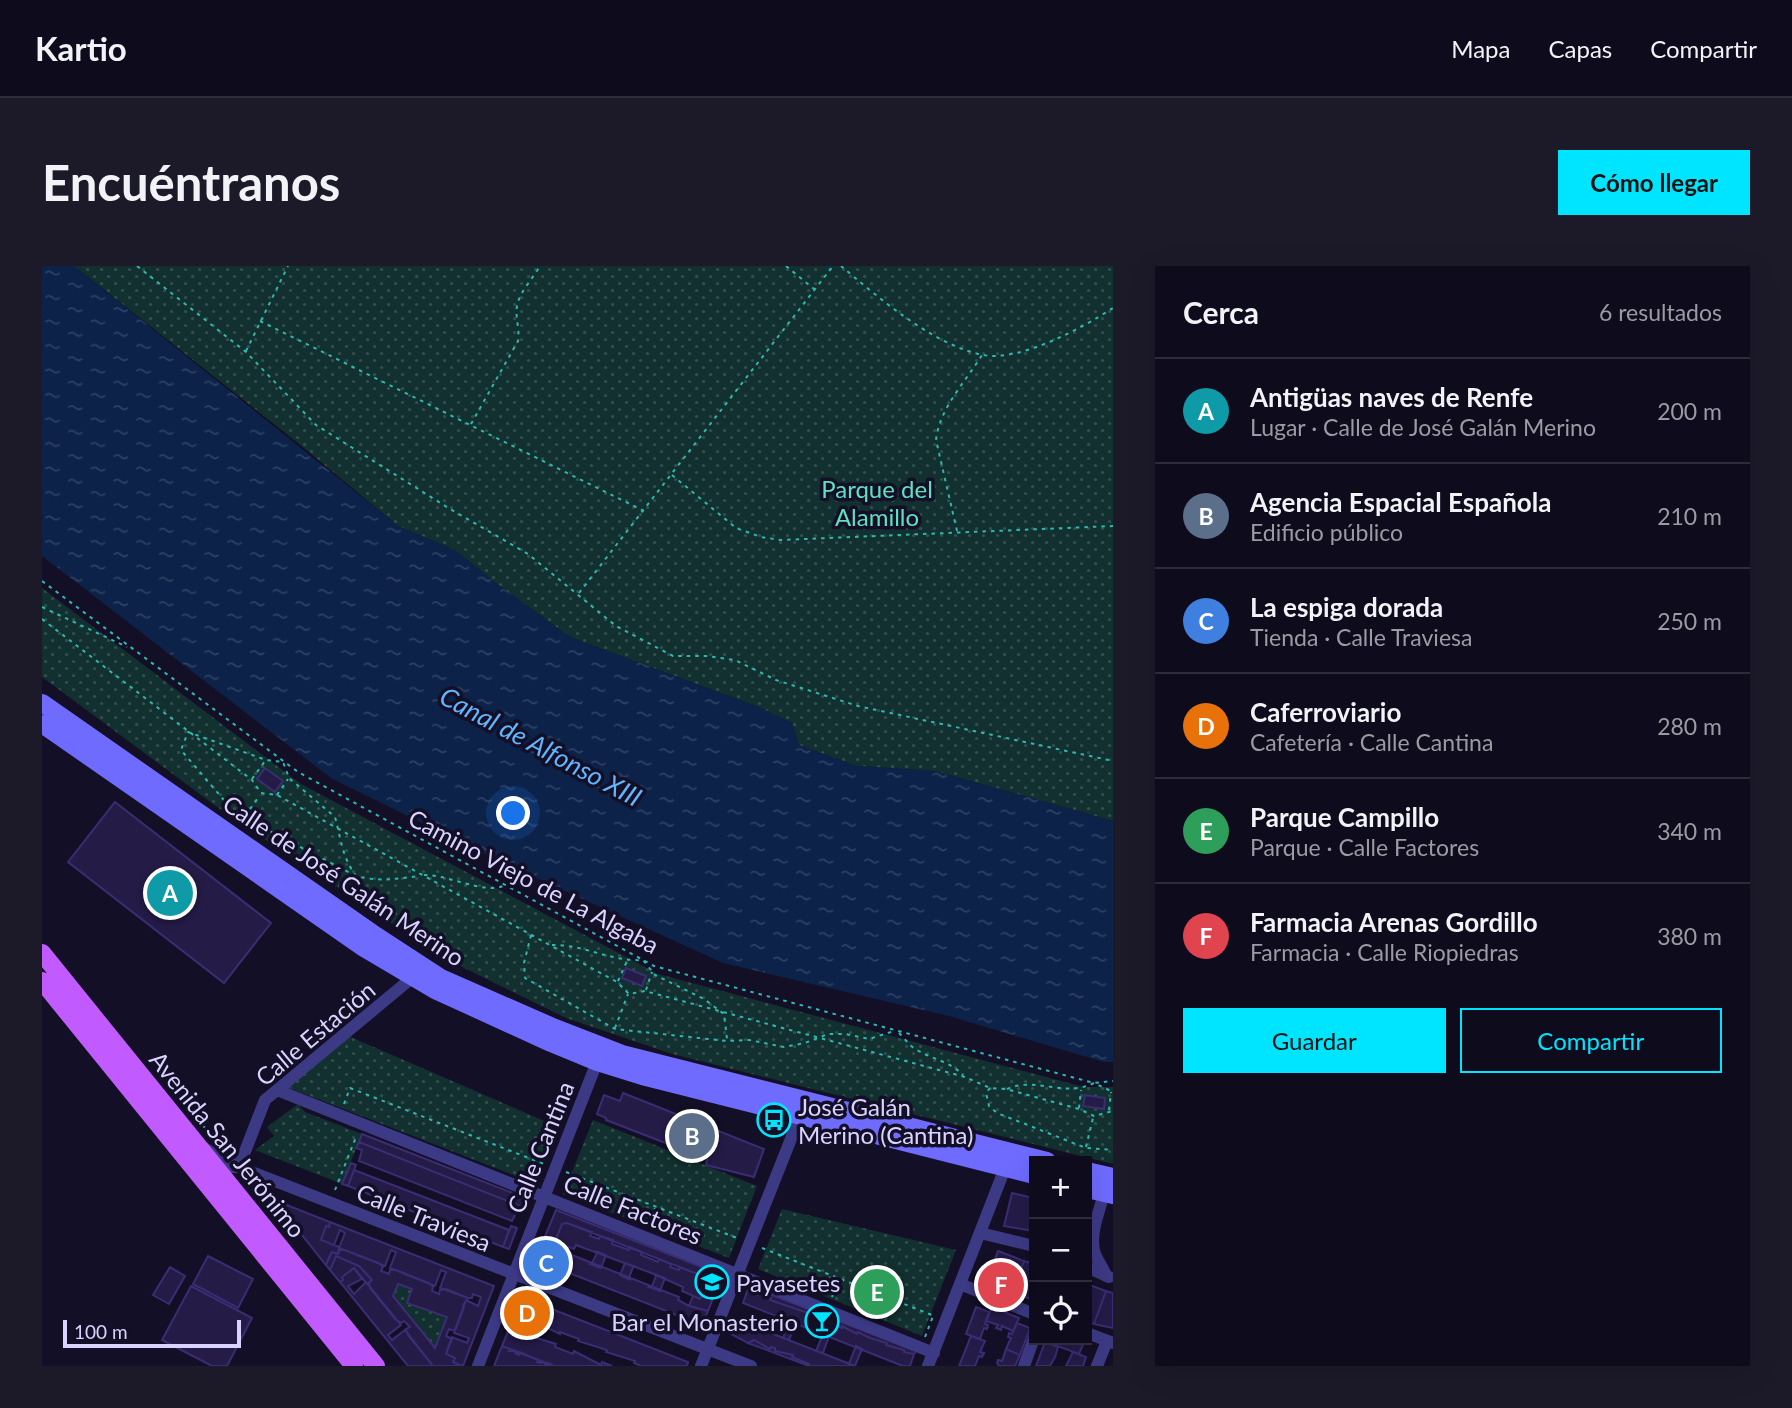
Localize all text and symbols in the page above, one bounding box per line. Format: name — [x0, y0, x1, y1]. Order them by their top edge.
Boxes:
text: Kartio — [35, 28, 127, 68]
text: Mapa — [1451, 34, 1510, 63]
text: Capas — [1548, 34, 1612, 63]
text: Compartir — [1650, 34, 1757, 63]
button: Cómo llegar — [1558, 150, 1750, 215]
text: Encuéntranos — [42, 153, 340, 211]
text: Cerca — [1183, 294, 1259, 330]
text: 6 resultados — [1599, 298, 1722, 326]
text: Antigüas naves de Renfe — [1250, 381, 1533, 413]
text: A — [1198, 397, 1214, 425]
text: 200 m — [1657, 397, 1722, 425]
text: Lugar · Calle de José Galán Merino — [1250, 413, 1596, 441]
park label: Parque del Alamillo — [821, 474, 933, 531]
text: Agencia Espacial Española — [1250, 486, 1551, 518]
text: B — [1198, 502, 1214, 530]
text: 210 m — [1657, 502, 1722, 530]
text: Edificio público — [1250, 518, 1403, 546]
text: La espiga dorada — [1250, 591, 1443, 623]
text: C — [1198, 607, 1214, 635]
text: 250 m — [1657, 607, 1722, 635]
text: Tienda · Calle Traviesa — [1250, 623, 1472, 651]
water label: Canal de Alfonso XIII — [435, 679, 647, 813]
text: Caferroviario — [1250, 696, 1401, 728]
text: D — [1197, 712, 1215, 740]
text: 280 m — [1657, 712, 1722, 740]
text: Cafetería · Calle Cantina — [1250, 728, 1493, 756]
street label: Calle de José Galán Merino — [218, 788, 470, 972]
your location — [496, 796, 530, 830]
text: Parque Campillo — [1250, 801, 1439, 833]
street label: Camino Viejo de La Algaba — [404, 803, 664, 959]
text: E — [1199, 817, 1213, 845]
text: 340 m — [1657, 817, 1722, 845]
text: Parque · Calle Factores — [1250, 833, 1479, 861]
pin: A — [147, 867, 193, 919]
text: Farmacia Arenas Gordillo — [1250, 906, 1538, 938]
text: F — [1199, 922, 1213, 950]
text: 380 m — [1657, 922, 1722, 950]
text: Farmacia · Calle Riopiedras — [1250, 938, 1519, 966]
street label: Calle Estación — [249, 975, 381, 1091]
button: Guardar — [1183, 1008, 1446, 1073]
button: Compartir — [1460, 1008, 1722, 1073]
street label: Avenida San Jerónimo — [144, 1045, 312, 1243]
street label: Calle Cantina — [500, 1077, 580, 1217]
place label: José Galán Merino (Cantina) — [798, 1092, 973, 1149]
bus stop icon: José Galán Merino (Cantina) — [755, 1101, 793, 1139]
pin: B — [669, 1110, 715, 1162]
map controls — [1029, 1156, 1092, 1345]
button: + — [1029, 1156, 1092, 1219]
street label: Calle Factores — [559, 1168, 707, 1250]
street label: Calle Traviesa — [353, 1177, 495, 1257]
button: − — [1029, 1219, 1092, 1282]
pin: C — [523, 1237, 569, 1289]
pin: F — [978, 1259, 1024, 1311]
school or university icon: Payasetes — [693, 1263, 731, 1301]
pin: E — [854, 1266, 900, 1318]
place label: Payasetes — [736, 1268, 840, 1297]
button: locate — [1029, 1282, 1092, 1345]
pin: D — [504, 1287, 550, 1339]
bar icon: Bar el Monasterio — [803, 1302, 841, 1340]
place label: Bar el Monasterio — [611, 1307, 798, 1336]
scale bar — [63, 1317, 242, 1349]
text: 100 m — [74, 1320, 128, 1343]

